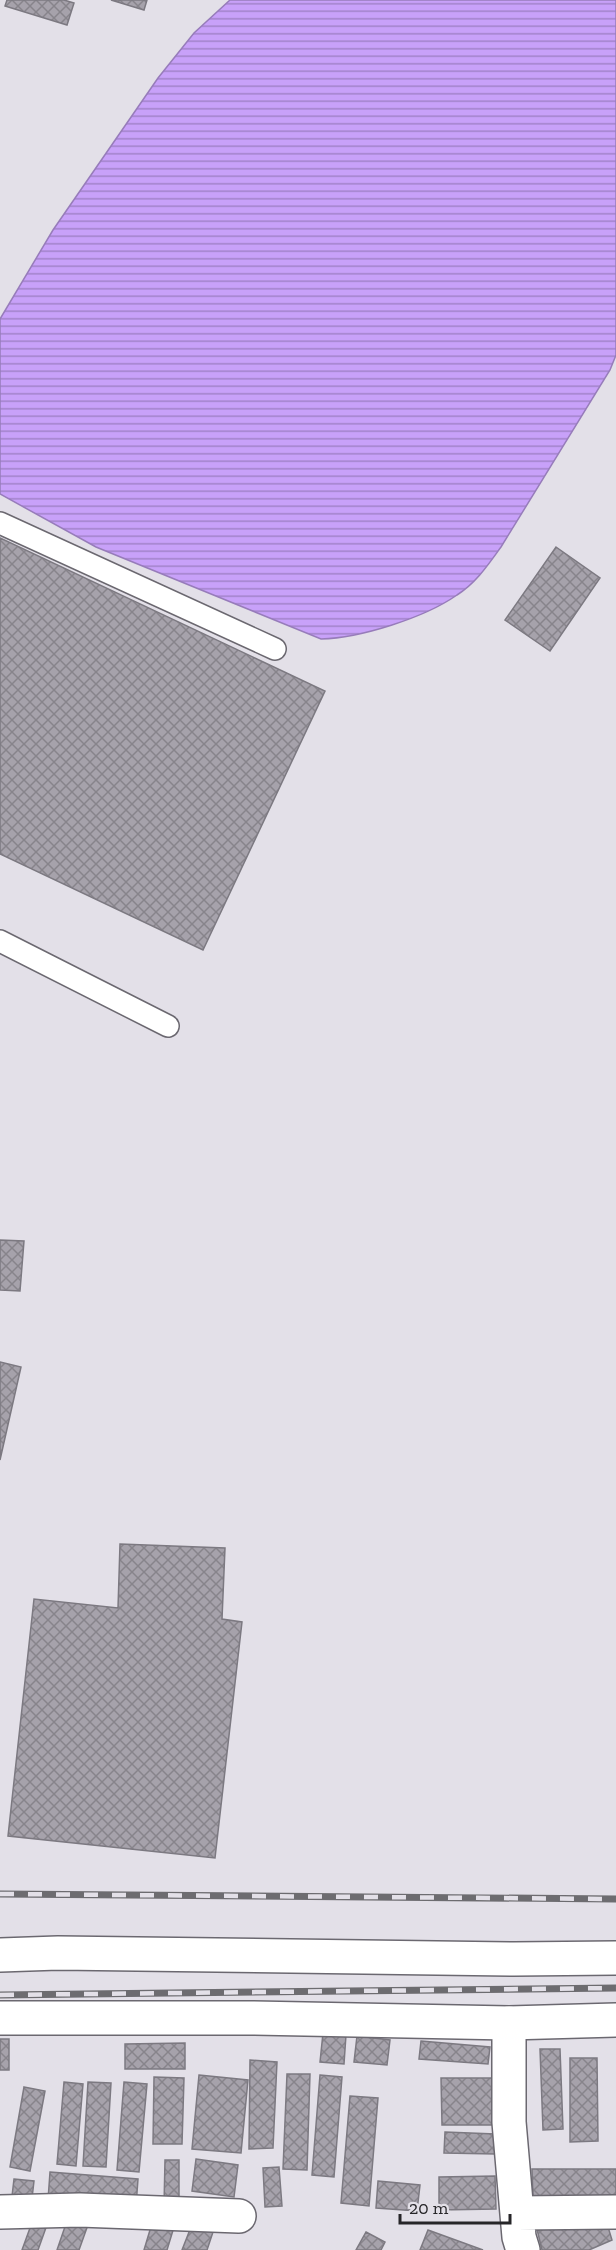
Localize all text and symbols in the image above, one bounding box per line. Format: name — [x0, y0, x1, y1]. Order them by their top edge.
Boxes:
scale bar — [400, 2187, 510, 2225]
text: 20 m — [409, 2197, 449, 2219]

